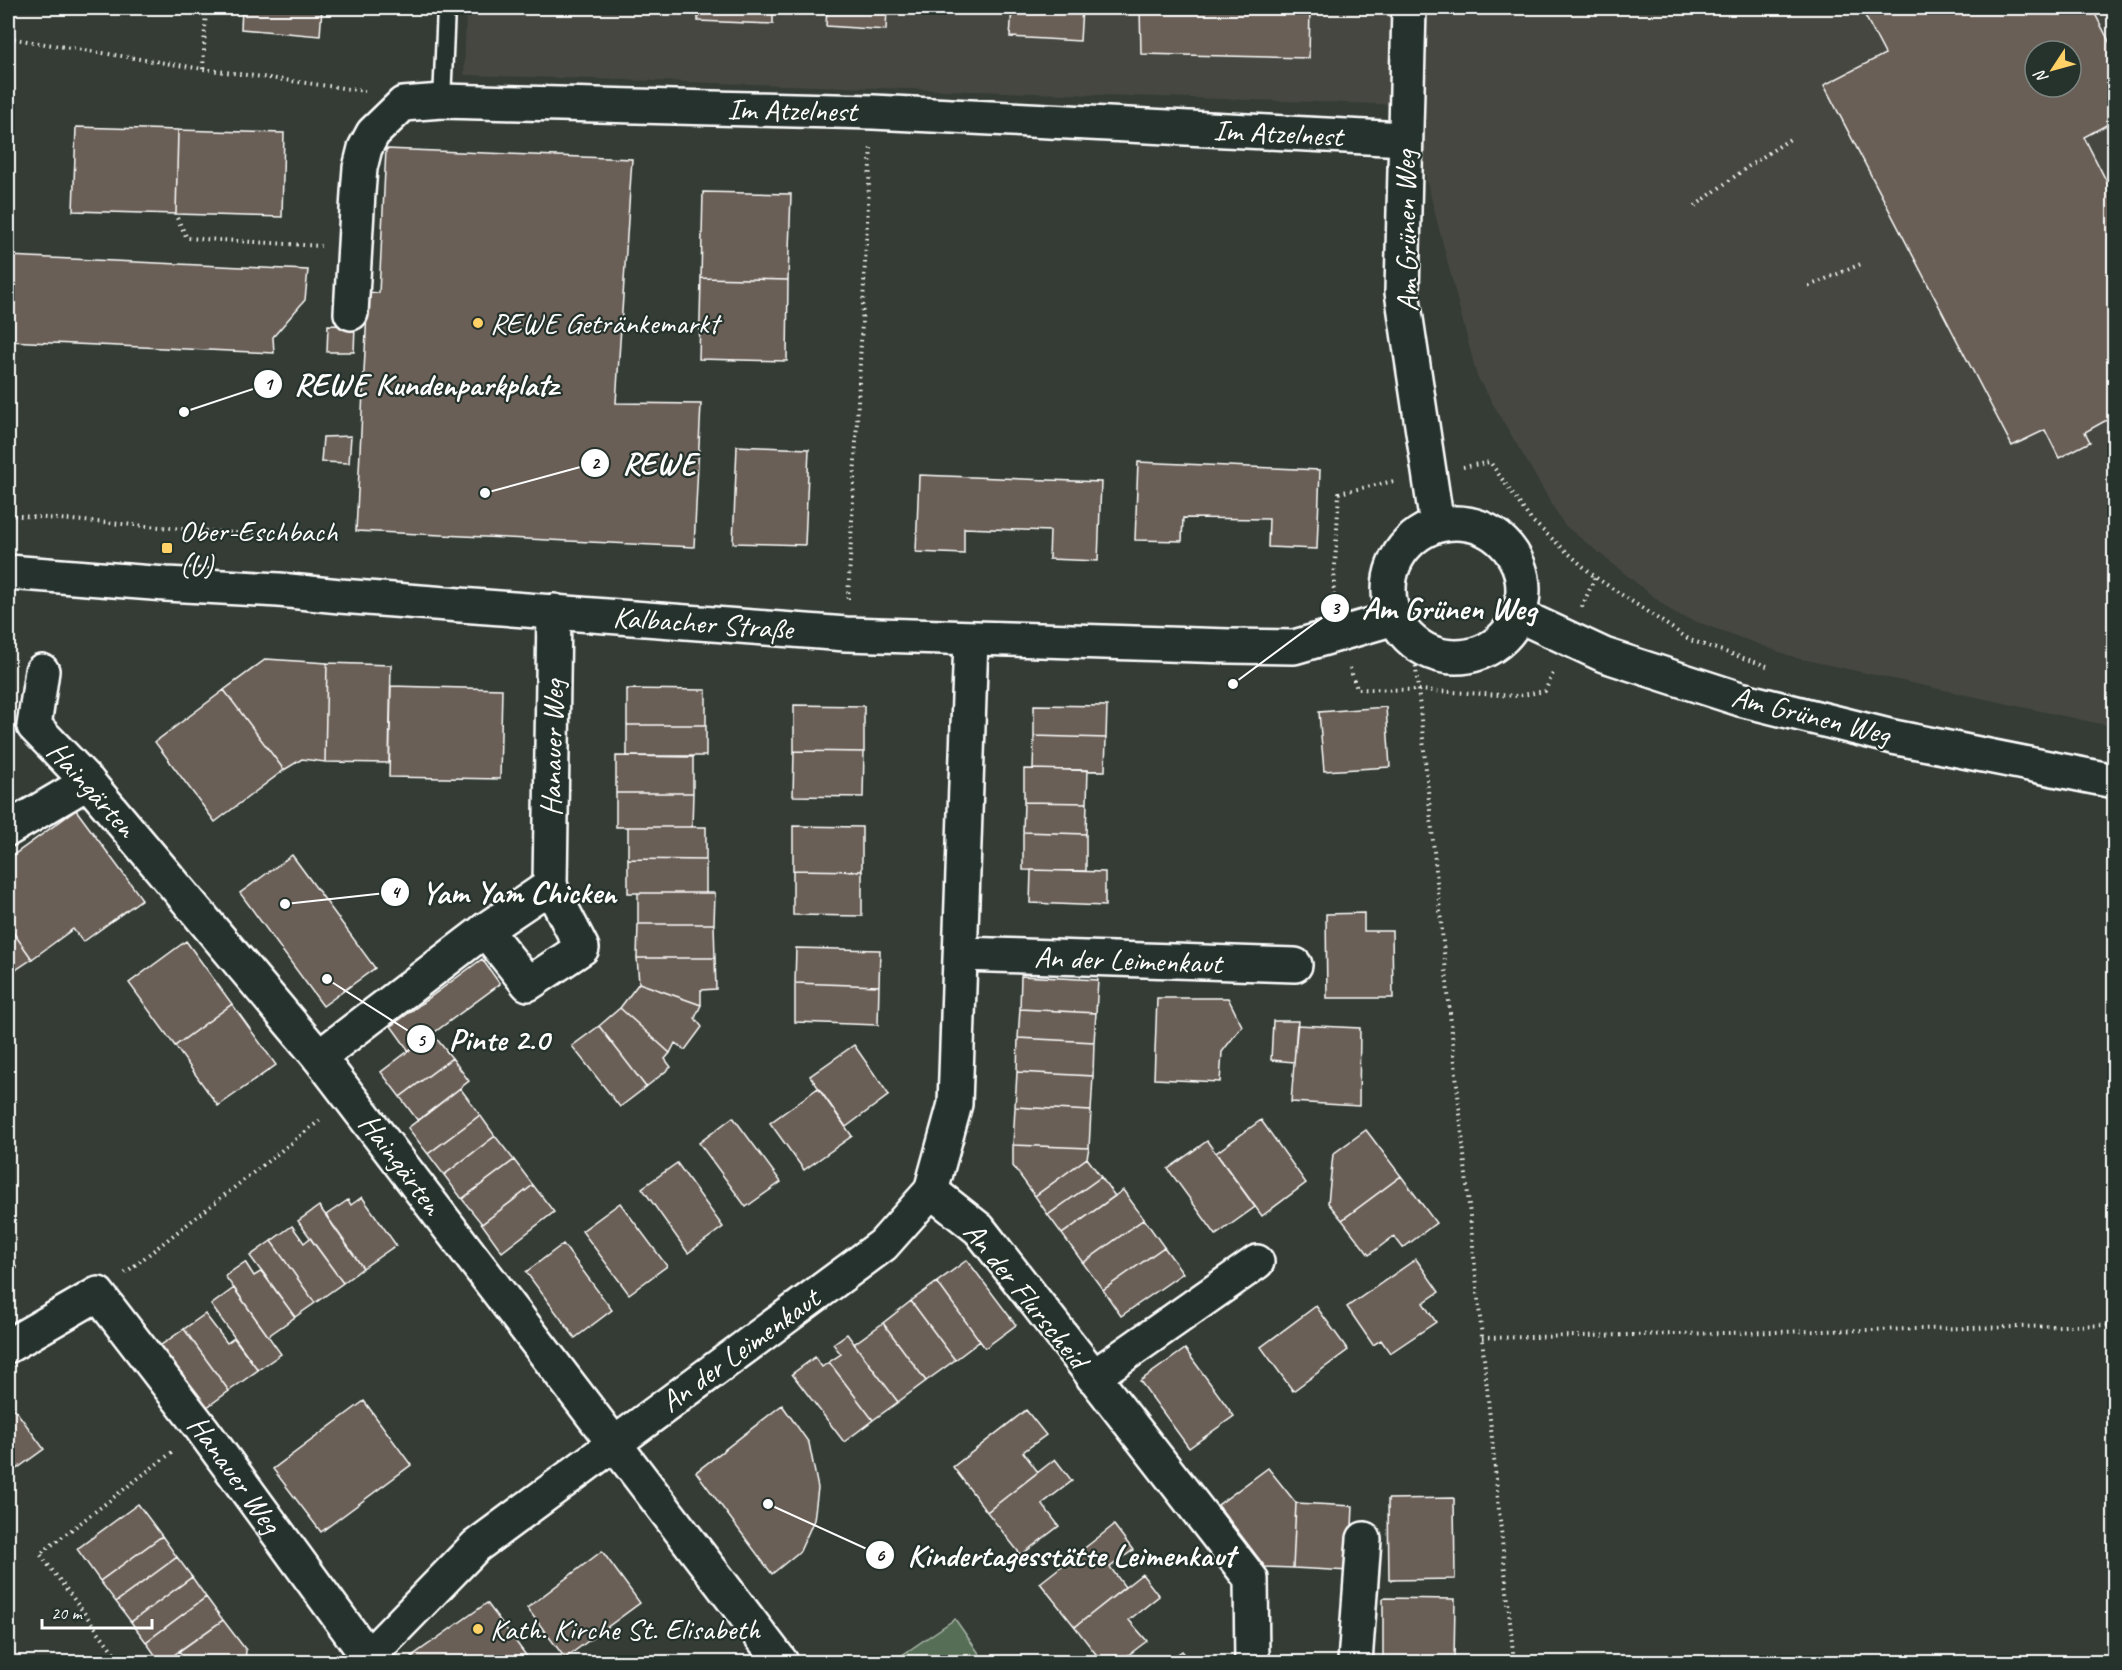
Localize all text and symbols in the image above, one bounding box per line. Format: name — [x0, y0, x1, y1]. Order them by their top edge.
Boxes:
north arrow — [2023, 39, 2083, 99]
text: N — [2029, 65, 2053, 87]
street label: Im Atzelnest — [727, 90, 860, 130]
street label: Im Atzelnest — [1213, 111, 1346, 156]
street label: Am Grünen Weg — [1386, 148, 1426, 312]
place label: REWE Getränkemarkt — [490, 304, 723, 342]
marker: REWE Getränkemarkt — [471, 316, 485, 330]
callout: REWE Kundenparkplatz — [253, 359, 569, 409]
text: REWE Kundenparkplatz — [294, 364, 562, 405]
text: 1 — [264, 373, 274, 395]
callout: REWE — [580, 438, 708, 488]
text: REWE — [622, 443, 701, 484]
text: 2 — [591, 452, 601, 474]
place label: Ober-Eschbach (U) — [179, 512, 338, 584]
marker: Ober-Eschbach (U) — [160, 541, 174, 555]
callout: Am Grünen Weg — [1320, 583, 1549, 633]
text: Am Grünen Weg — [1362, 588, 1539, 629]
text: 3 — [1331, 597, 1341, 619]
street label: Kalbacher Straße — [612, 598, 796, 648]
street label: Hanauer Weg — [532, 677, 572, 817]
street label: Am Grünen Weg — [1728, 677, 1896, 754]
street label: Haingärten — [39, 733, 146, 846]
callout: Yam Yam Chicken — [380, 867, 628, 917]
text: Yam Yam Chicken — [422, 872, 619, 913]
text: 4 — [391, 881, 401, 903]
street label: An der Leimenkaut — [1034, 938, 1225, 982]
callout: Pinte 2.0 — [406, 1014, 561, 1064]
text: Pinte 2.0 — [449, 1019, 553, 1060]
text: 5 — [417, 1029, 427, 1051]
street label: Haingärten — [351, 1106, 452, 1223]
street label: An der Flurscheid — [955, 1214, 1099, 1379]
street label: An der Leimenkaut — [653, 1278, 829, 1420]
street label: Hanauer Weg — [179, 1407, 292, 1542]
callout: Kindertagesstätte Leimenkaut — [865, 1530, 1247, 1580]
text: Kindertagesstätte Leimenkaut — [907, 1535, 1239, 1576]
text: 6 — [876, 1544, 886, 1566]
scale bar — [42, 1592, 152, 1630]
text: 20 m — [51, 1602, 84, 1624]
place label: Kath. Kirche St. Elisabeth — [490, 1610, 761, 1648]
marker: Kath. Kirche St. Elisabeth — [471, 1622, 485, 1636]

